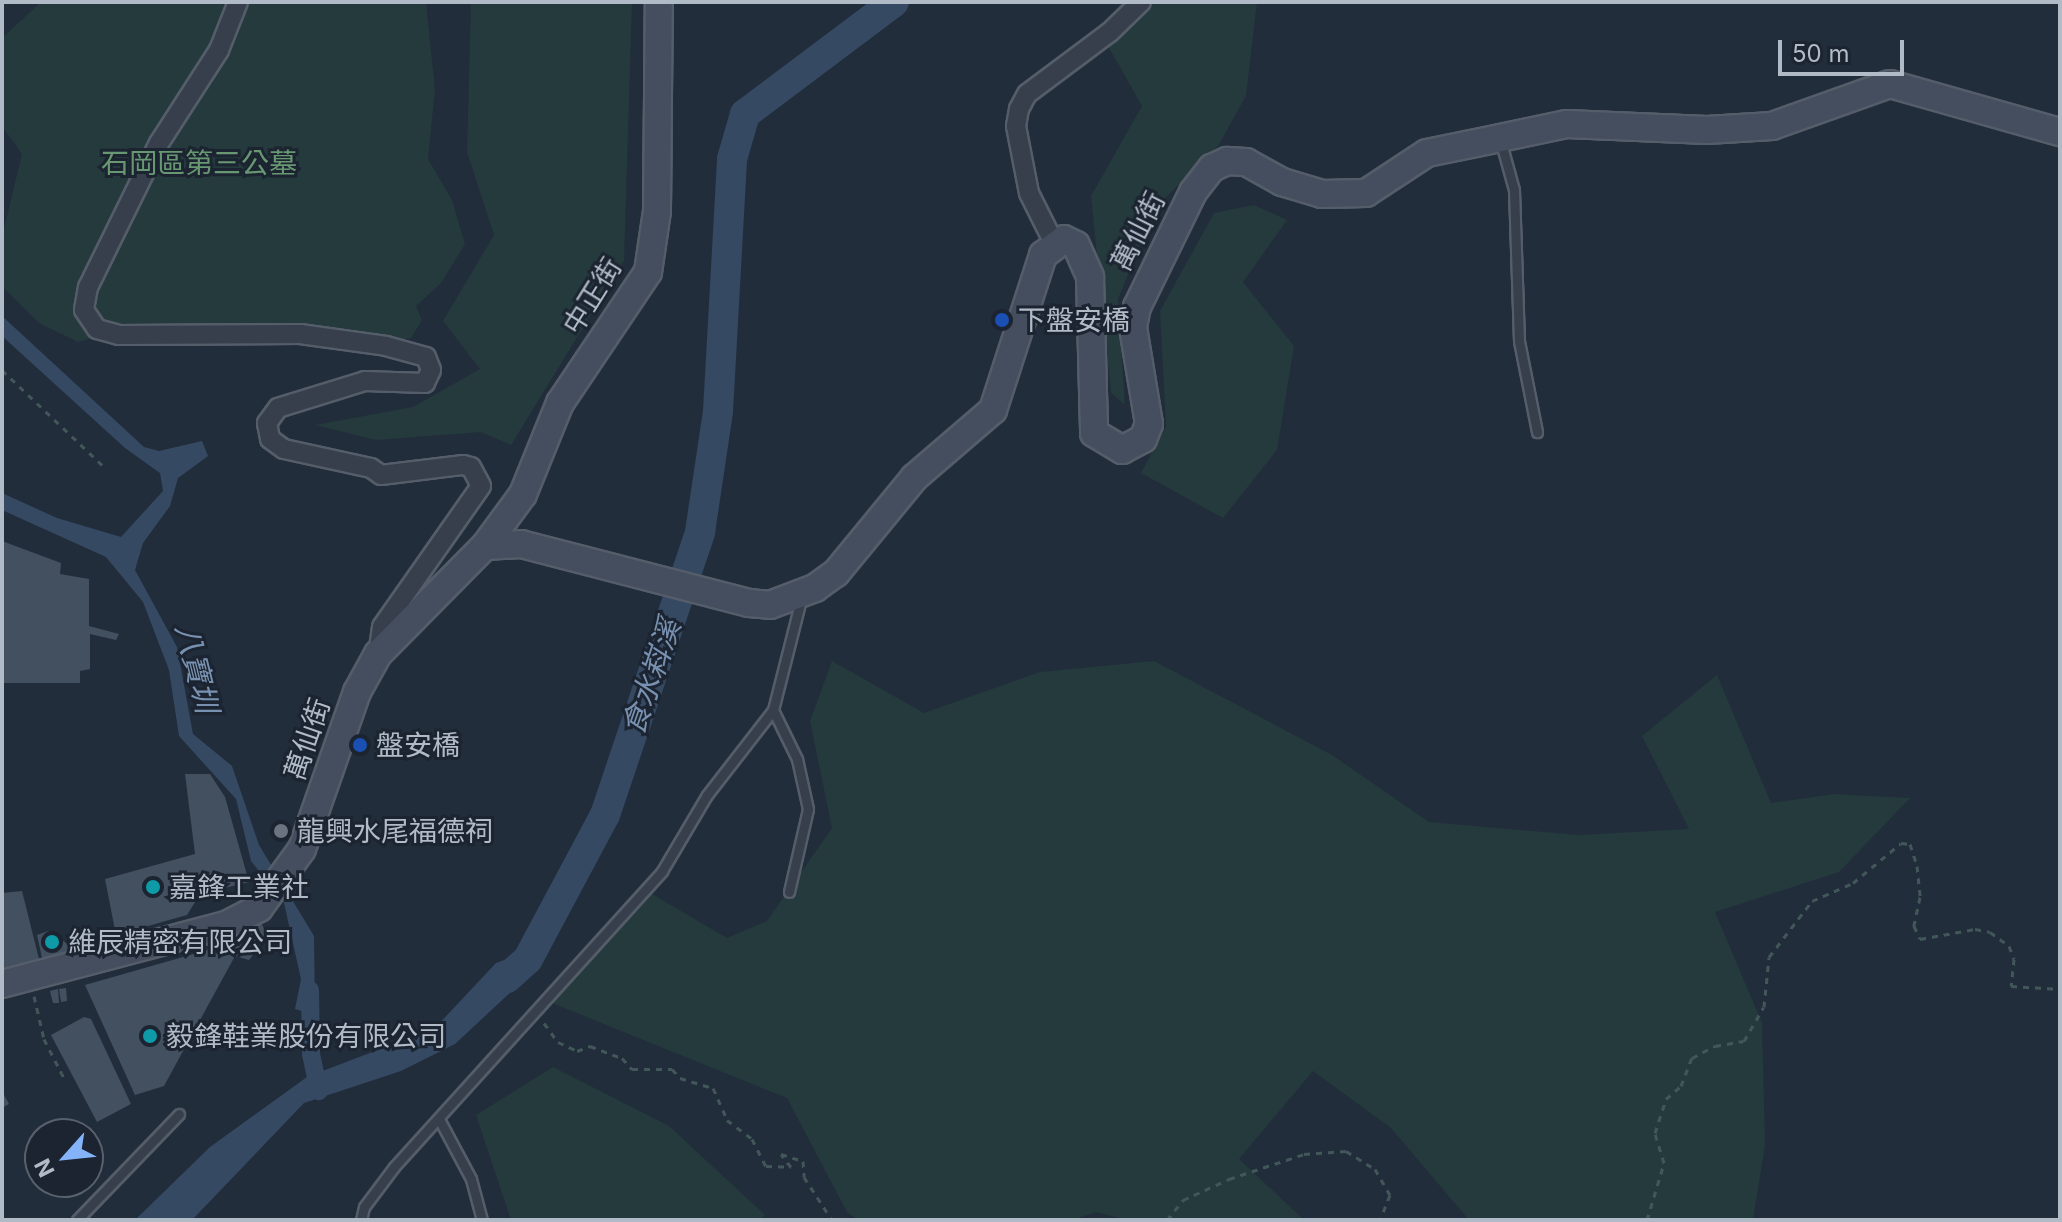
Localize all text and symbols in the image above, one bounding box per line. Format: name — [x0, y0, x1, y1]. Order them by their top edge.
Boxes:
scale bar — [1782, 24, 1908, 74]
text: 50 m — [1792, 39, 1850, 68]
park label: 石岡區第三公墓 — [101, 146, 297, 180]
street label: 萬仙街 — [1104, 186, 1172, 276]
street label: 中正街 — [555, 251, 629, 341]
place label: 下盤安橋 — [1018, 303, 1130, 337]
marker: 下盤安橋 — [993, 311, 1011, 329]
water label: 食水嵙溪 — [614, 614, 688, 740]
water label: 八寶圳 — [169, 620, 225, 716]
street label: 萬仙街 — [277, 694, 337, 784]
place label: 盤安橋 — [376, 728, 460, 762]
marker: 盤安橋 — [351, 736, 369, 754]
place label: 龍興水尾福德祠 — [297, 814, 493, 848]
marker: 龍興水尾福德祠 — [272, 822, 290, 840]
place label: 嘉鋒工業社 — [169, 870, 309, 904]
marker: 嘉鋒工業社 — [144, 878, 162, 896]
place label: 維辰精密有限公司 — [68, 925, 292, 959]
marker: 維辰精密有限公司 — [43, 933, 61, 951]
place label: 毅鋒鞋業股份有限公司 — [166, 1019, 446, 1053]
marker: 毅鋒鞋業股份有限公司 — [141, 1027, 159, 1045]
north arrow — [24, 1118, 104, 1198]
text: N — [29, 1155, 60, 1181]

